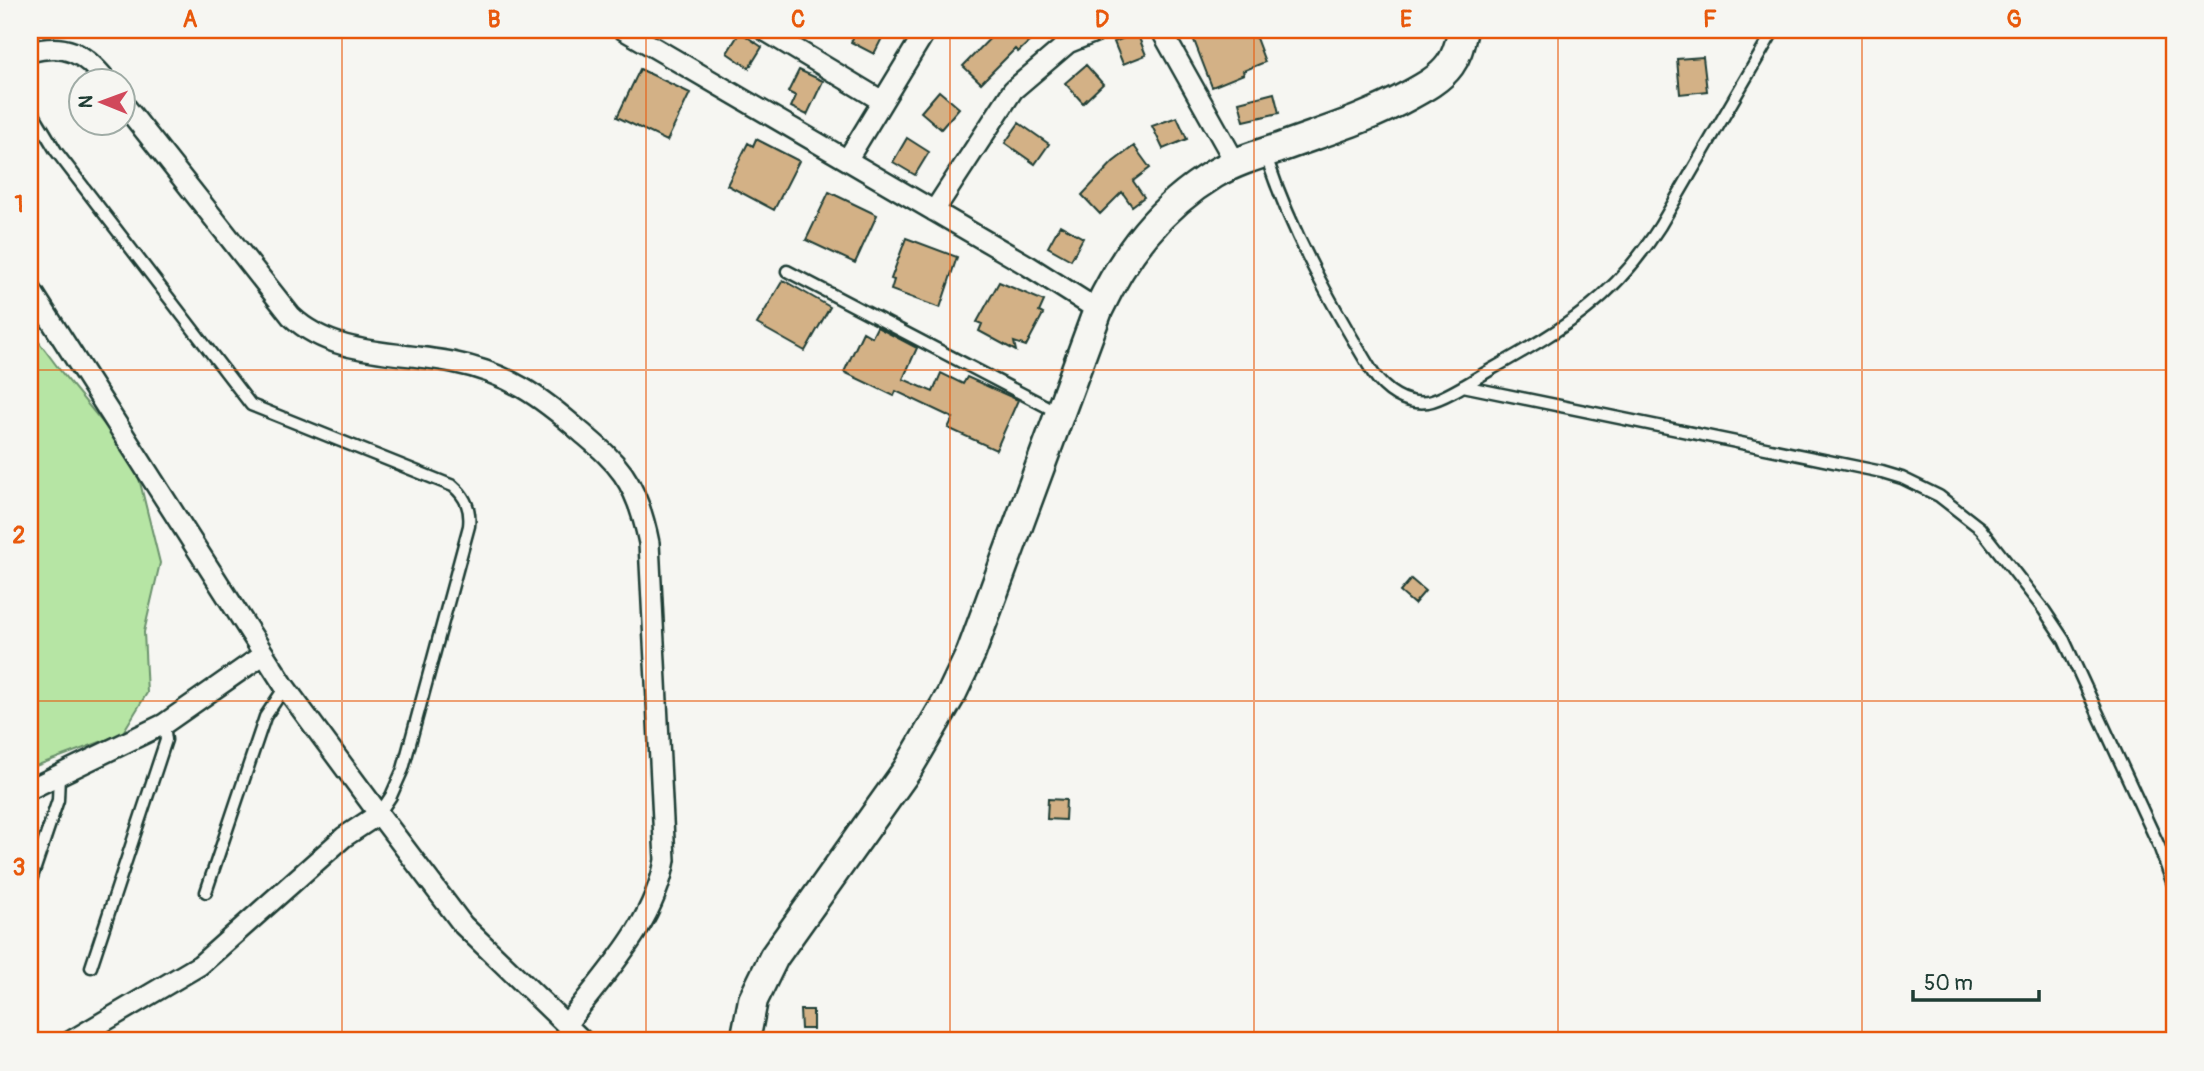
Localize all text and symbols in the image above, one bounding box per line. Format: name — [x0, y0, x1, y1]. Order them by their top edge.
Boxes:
text: A — [183, 5, 198, 34]
text: B — [487, 5, 501, 34]
text: C — [791, 5, 805, 34]
text: D — [1095, 5, 1109, 34]
text: E — [1400, 5, 1412, 34]
text: F — [1703, 5, 1717, 34]
text: G — [2006, 5, 2022, 34]
north arrow — [66, 66, 136, 136]
text: N — [74, 95, 98, 108]
text: 1 — [15, 190, 24, 219]
text: 2 — [13, 521, 26, 550]
text: 3 — [13, 853, 25, 882]
scale bar — [1913, 959, 2039, 1003]
text: 50 m — [1924, 970, 1973, 997]

